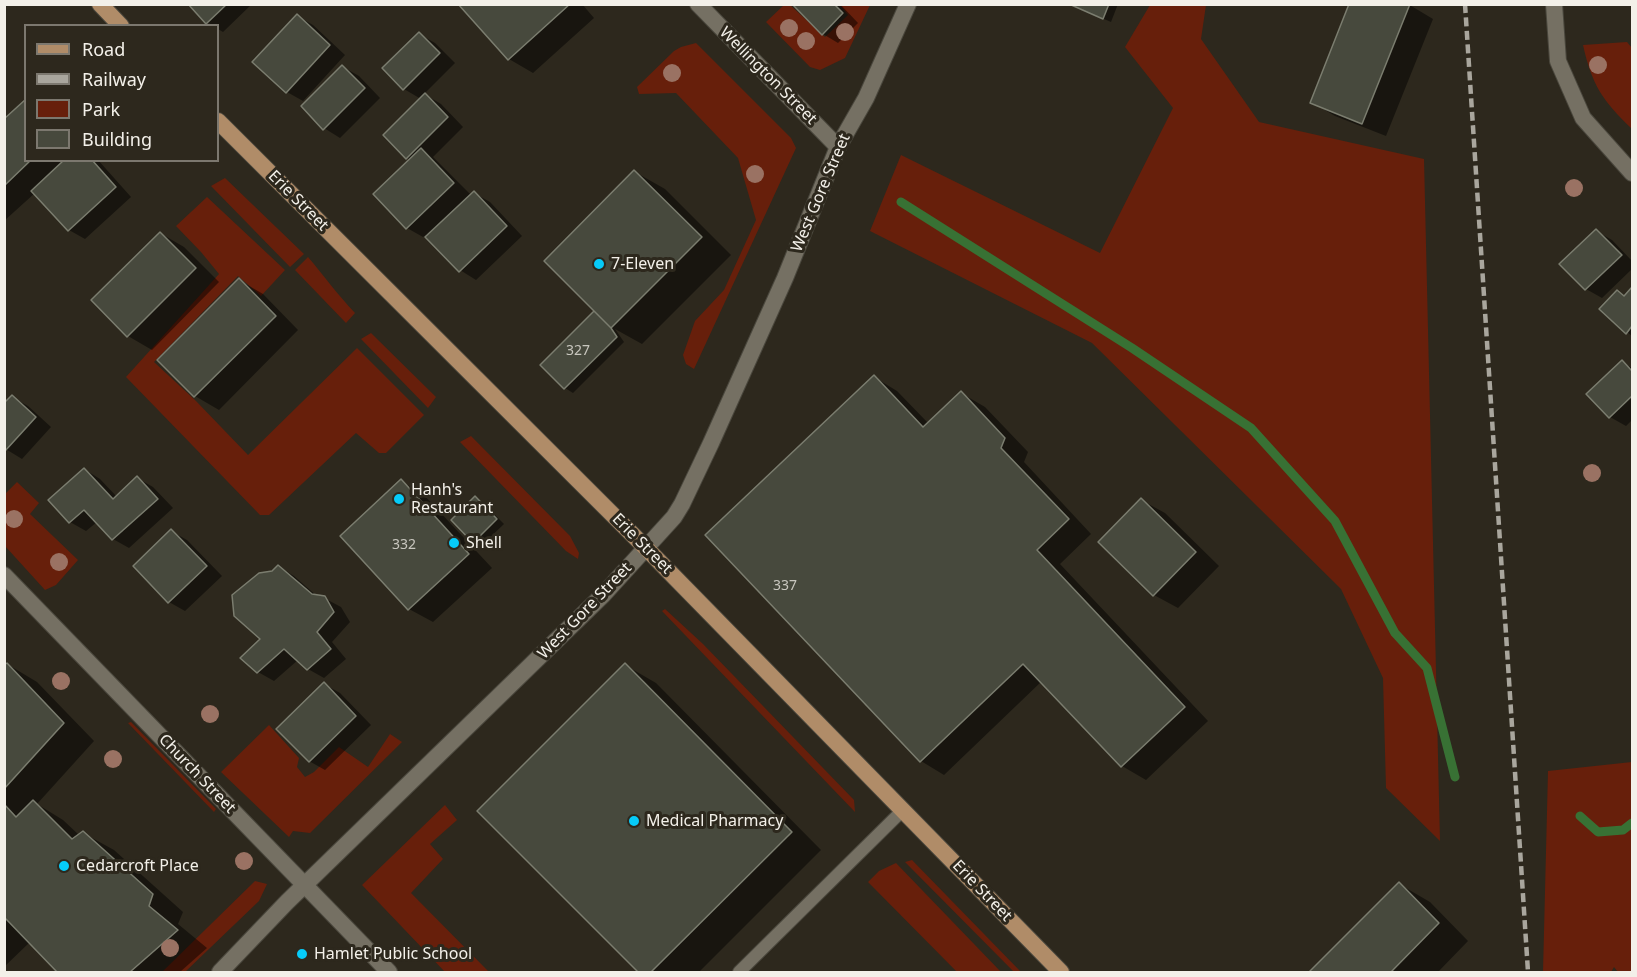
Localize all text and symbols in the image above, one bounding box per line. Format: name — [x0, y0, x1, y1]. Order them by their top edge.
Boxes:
street label: Wellington Street — [715, 23, 821, 129]
legend — [24, 24, 219, 162]
text: Road — [82, 37, 125, 61]
text: Railway — [82, 67, 146, 91]
text: Park — [82, 97, 120, 121]
text: Building — [82, 127, 152, 151]
street label: West Gore Street — [787, 131, 855, 255]
street label: Erie Street — [264, 167, 332, 235]
place label: 7-Eleven — [611, 254, 674, 274]
marker: 7-Eleven — [592, 257, 606, 271]
house number: 327 — [566, 343, 590, 359]
place label: Hanh's Restaurant — [411, 480, 493, 518]
marker: Hanh's Restaurant — [392, 492, 406, 506]
street label: Erie Street — [608, 510, 676, 578]
place label: Shell — [466, 533, 502, 553]
marker: Shell — [447, 536, 461, 550]
house number: 332 — [392, 537, 416, 553]
street label: West Gore Street — [534, 559, 636, 663]
house number: 337 — [773, 578, 797, 594]
street label: Church Street — [154, 730, 240, 818]
place label: Medical Pharmacy — [646, 811, 783, 831]
marker: Medical Pharmacy — [627, 814, 641, 828]
place label: Cedarcroft Place — [76, 856, 199, 876]
street label: Erie Street — [948, 856, 1016, 926]
marker: Cedarcroft Place — [57, 859, 71, 873]
place label: Hamlet Public School — [314, 944, 472, 964]
marker: Hamlet Public School — [295, 947, 309, 961]

